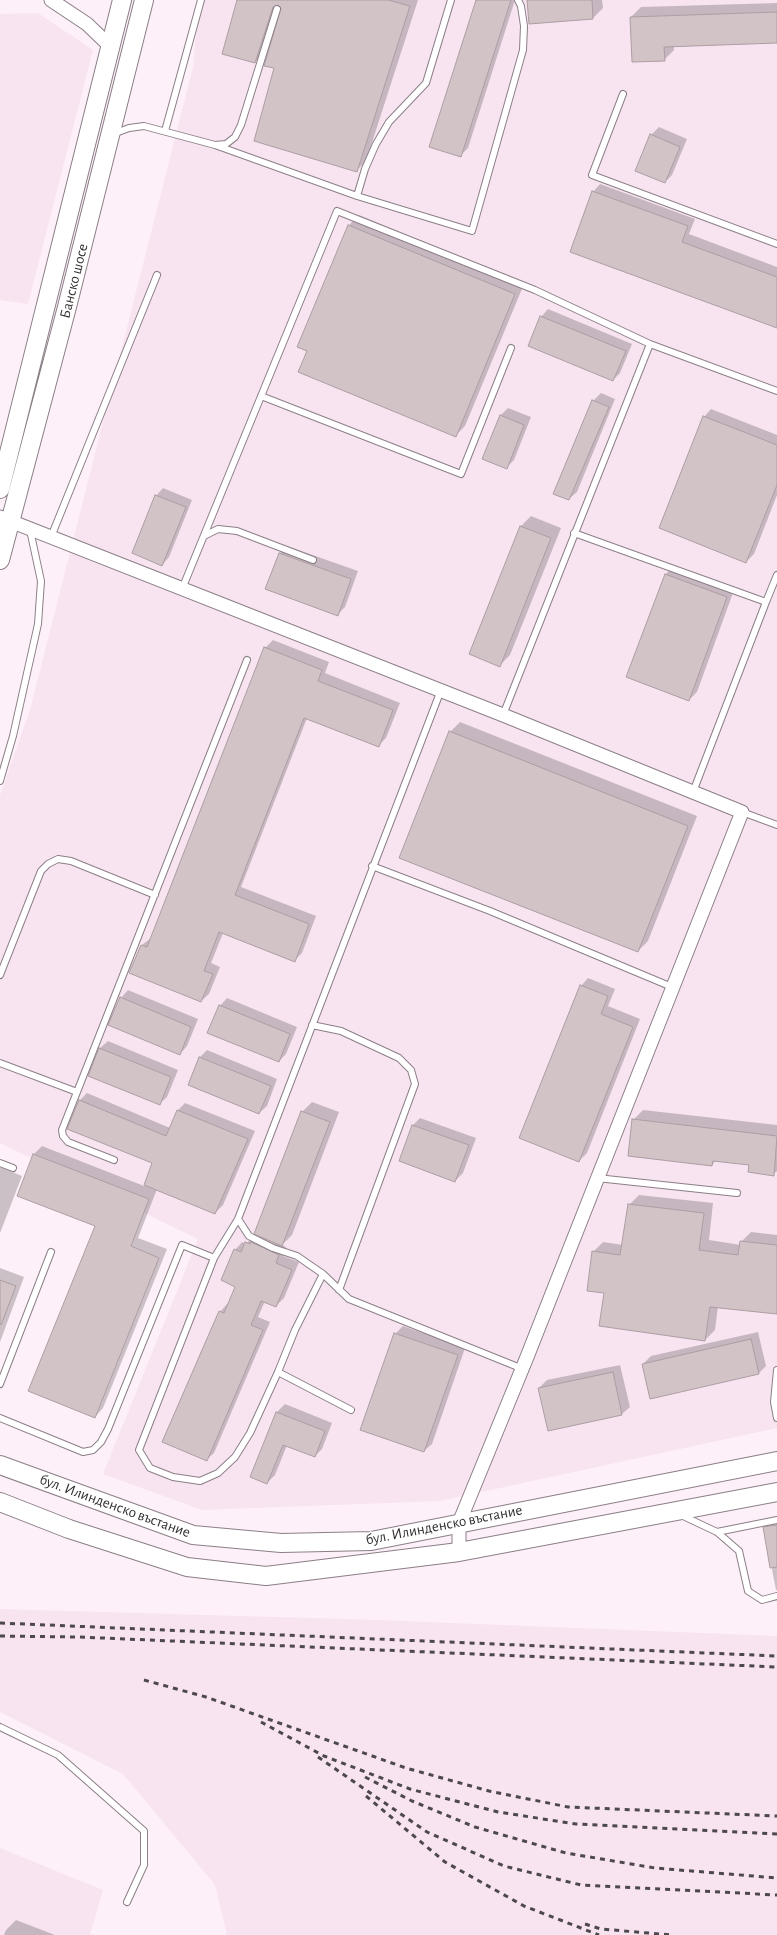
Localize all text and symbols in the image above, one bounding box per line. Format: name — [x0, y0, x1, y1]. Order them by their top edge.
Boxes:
street label: Банско шосе — [56, 242, 92, 320]
street label: бул. Илинденско въстание — [37, 1470, 193, 1542]
street label: бул. Илинденско въстание — [364, 1501, 524, 1549]

